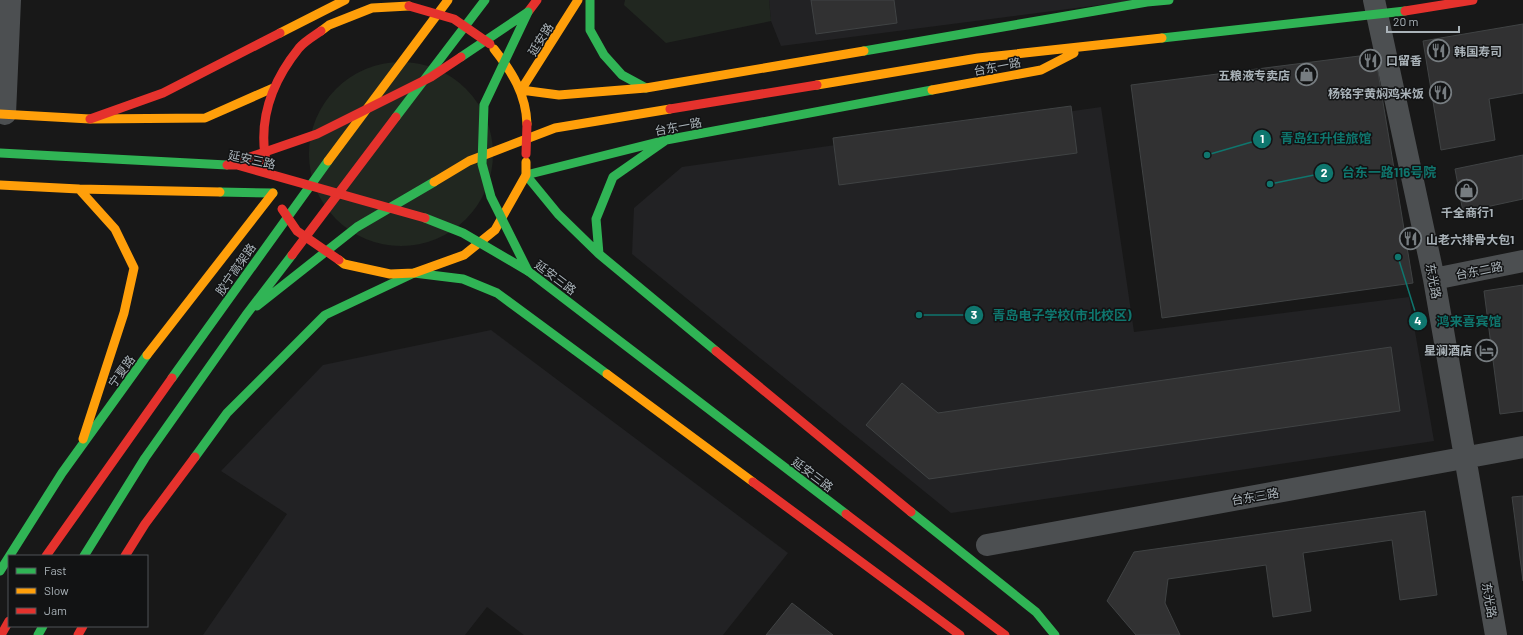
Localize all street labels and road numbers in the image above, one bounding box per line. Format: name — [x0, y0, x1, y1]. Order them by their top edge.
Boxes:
street label: 延安路 — [525, 20, 555, 58]
street label: 台东一路 — [972, 55, 1022, 77]
street label: 台东一路 — [653, 115, 703, 137]
street label: 延安三路 — [227, 147, 277, 171]
street label: 胶宁高架路 — [212, 240, 258, 298]
street label: 延安三路 — [533, 257, 579, 297]
street label: 台东二路 — [1454, 259, 1504, 281]
street label: 东光路 — [1424, 262, 1444, 300]
street label: 宁夏路 — [105, 352, 137, 390]
street label: 延安三路 — [790, 454, 836, 494]
street label: 台东三路 — [1230, 485, 1280, 507]
street label: 东光路 — [1480, 581, 1500, 619]

